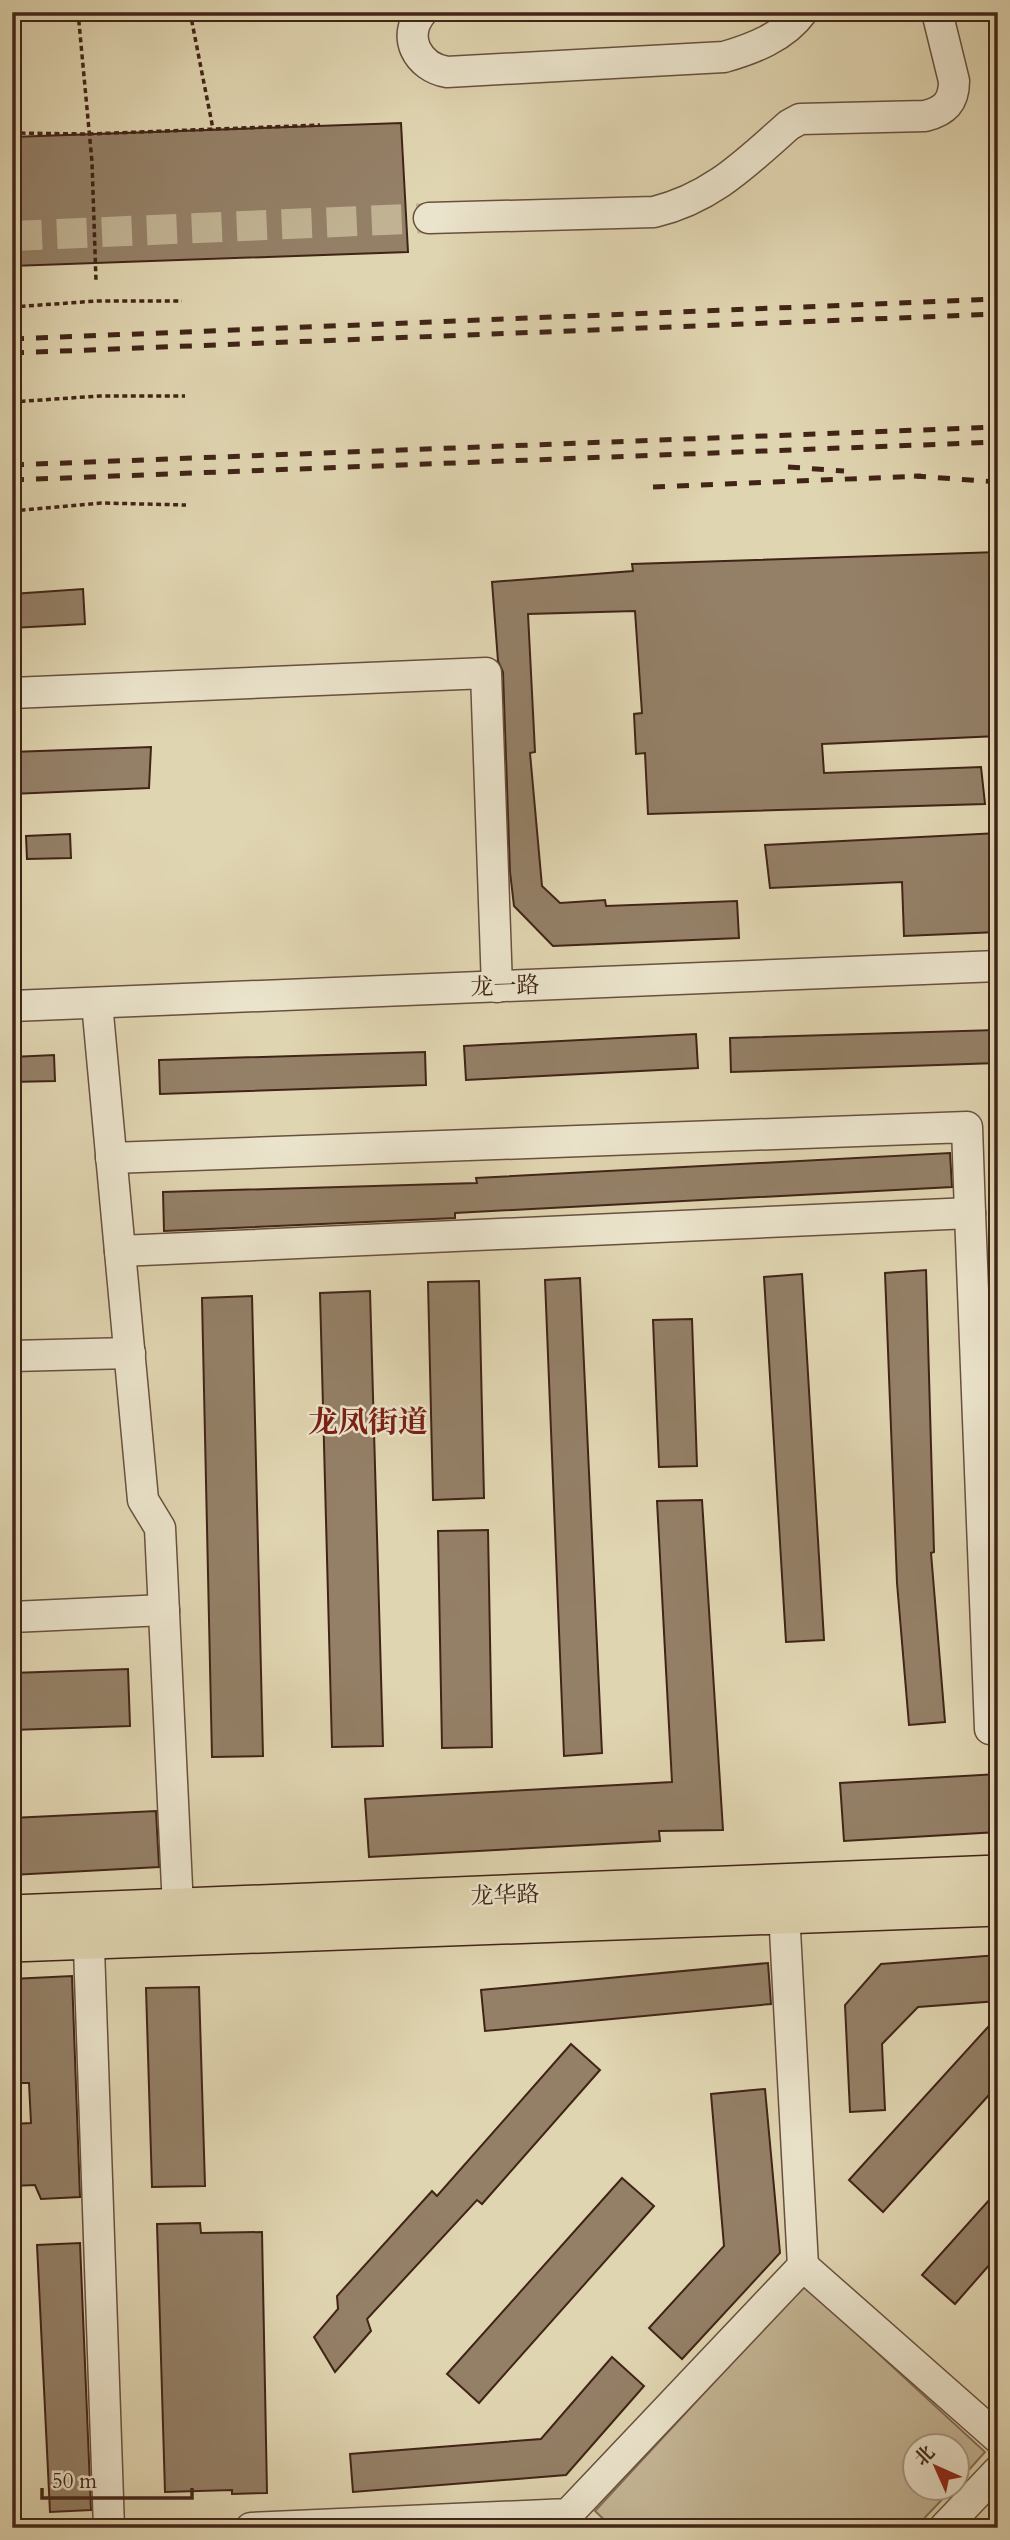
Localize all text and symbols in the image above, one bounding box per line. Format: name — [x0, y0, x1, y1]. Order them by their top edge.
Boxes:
street label: 龙一路 — [470, 969, 540, 1003]
district label: 龙凤街道 — [308, 1402, 428, 1443]
street label: 龙华路 — [470, 1878, 540, 1912]
north arrow — [902, 2432, 972, 2502]
text: 北 — [909, 2440, 941, 2472]
scale bar — [42, 2456, 192, 2500]
text: 50 m — [52, 2467, 97, 2496]

